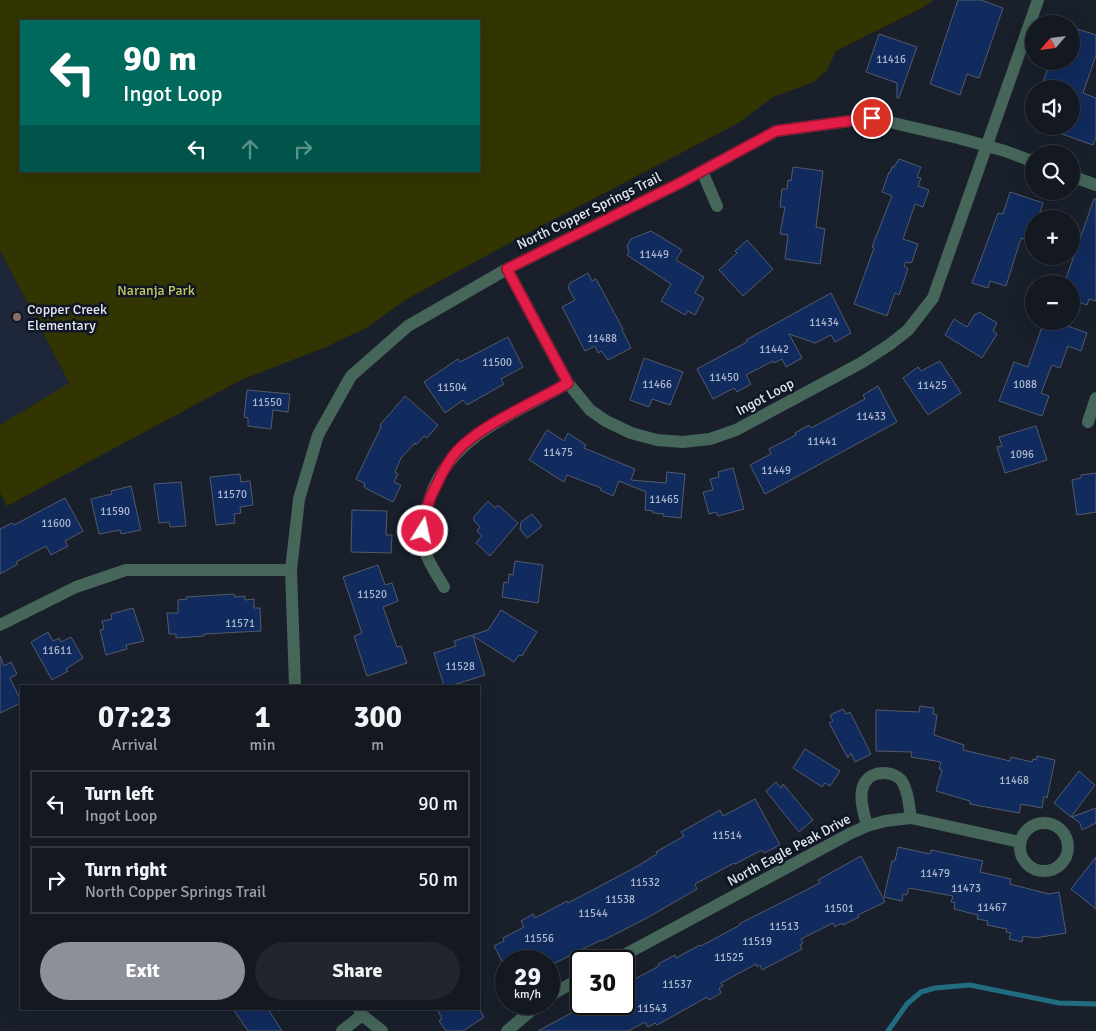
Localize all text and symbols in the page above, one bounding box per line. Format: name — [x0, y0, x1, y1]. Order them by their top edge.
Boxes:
north arrow — [1025, 15, 1080, 70]
map controls — [1025, 15, 1080, 330]
text: 90 m — [123, 37, 197, 80]
icon: left — [40, 40, 105, 105]
house number: 11416 — [876, 53, 906, 66]
text: Ingot Loop — [123, 80, 222, 107]
button: sound — [1025, 80, 1080, 135]
pin — [851, 97, 893, 139]
icon: arrive — [858, 104, 886, 132]
icon: left — [183, 135, 211, 163]
icon: ahead — [236, 135, 264, 163]
icon: right — [289, 135, 317, 163]
button: search — [1025, 145, 1080, 200]
street label: North Copper Springs Trail — [514, 169, 664, 253]
button: + — [1025, 210, 1080, 265]
house number: 11449 — [639, 248, 669, 261]
button: − — [1025, 275, 1080, 330]
park label: Naranja Park — [117, 282, 195, 299]
place label: Copper Creek Elementary — [27, 301, 107, 334]
marker: Copper Creek Elementary — [11, 311, 23, 323]
house number: 11434 — [809, 316, 839, 329]
house number: 11488 — [587, 332, 617, 345]
house number: 11442 — [759, 343, 789, 356]
house number: 11500 — [482, 356, 512, 369]
house number: 11450 — [709, 371, 739, 384]
street label: Ingot Loop — [733, 375, 797, 419]
house number: 11466 — [642, 378, 672, 391]
house number: 1088 — [1013, 378, 1037, 391]
house number: 11425 — [917, 379, 947, 392]
house number: 11504 — [437, 381, 467, 394]
house number: 11550 — [252, 396, 282, 409]
house number: 11433 — [856, 410, 886, 423]
house number: 11441 — [807, 435, 837, 448]
house number: 11475 — [543, 446, 573, 459]
house number: 1096 — [1010, 448, 1034, 461]
house number: 11449 — [761, 464, 791, 477]
house number: 11570 — [217, 488, 247, 501]
house number: 11465 — [649, 493, 679, 506]
position arrow — [396, 504, 448, 556]
house number: 11590 — [100, 505, 130, 518]
house number: 11600 — [41, 517, 71, 530]
house number: 11520 — [357, 588, 387, 601]
house number: 11571 — [225, 617, 255, 630]
house number: 11611 — [42, 644, 72, 657]
house number: 11528 — [445, 660, 475, 673]
text: 07:23 — [98, 699, 172, 736]
text: 1 — [254, 699, 271, 736]
text: 300 — [353, 699, 402, 736]
text: Arrival — [112, 735, 158, 755]
text: min — [250, 735, 275, 755]
text: m — [371, 735, 384, 755]
house number: 11468 — [999, 774, 1029, 787]
text: Turn left — [85, 782, 154, 806]
icon: left — [42, 790, 70, 818]
text: 90 m — [418, 792, 458, 816]
text: Ingot Loop — [85, 806, 157, 826]
street label: North Eagle Peak Drive — [724, 810, 854, 890]
house number: 11514 — [712, 829, 742, 842]
text: Turn right — [85, 858, 167, 882]
icon: right — [42, 866, 70, 894]
house number: 11479 — [920, 867, 950, 880]
text: 50 m — [418, 868, 458, 892]
house number: 11532 — [630, 876, 660, 889]
text: North Copper Springs Trail — [85, 882, 266, 902]
house number: 11473 — [951, 882, 981, 895]
house number: 11538 — [605, 893, 635, 906]
house number: 11467 — [977, 901, 1007, 914]
house number: 11501 — [824, 902, 854, 915]
house number: 11544 — [578, 907, 608, 920]
house number: 11513 — [769, 920, 799, 933]
house number: 11556 — [524, 932, 554, 945]
house number: 11519 — [742, 935, 772, 948]
button: Exit — [40, 942, 245, 1000]
button: Share — [255, 942, 460, 1000]
speed limit sign: 30 — [570, 950, 635, 1015]
house number: 11525 — [714, 951, 744, 964]
text: 29 — [514, 961, 541, 992]
house number: 11537 — [662, 978, 692, 991]
text: km/h — [514, 987, 541, 1002]
house number: 11543 — [637, 1002, 667, 1015]

